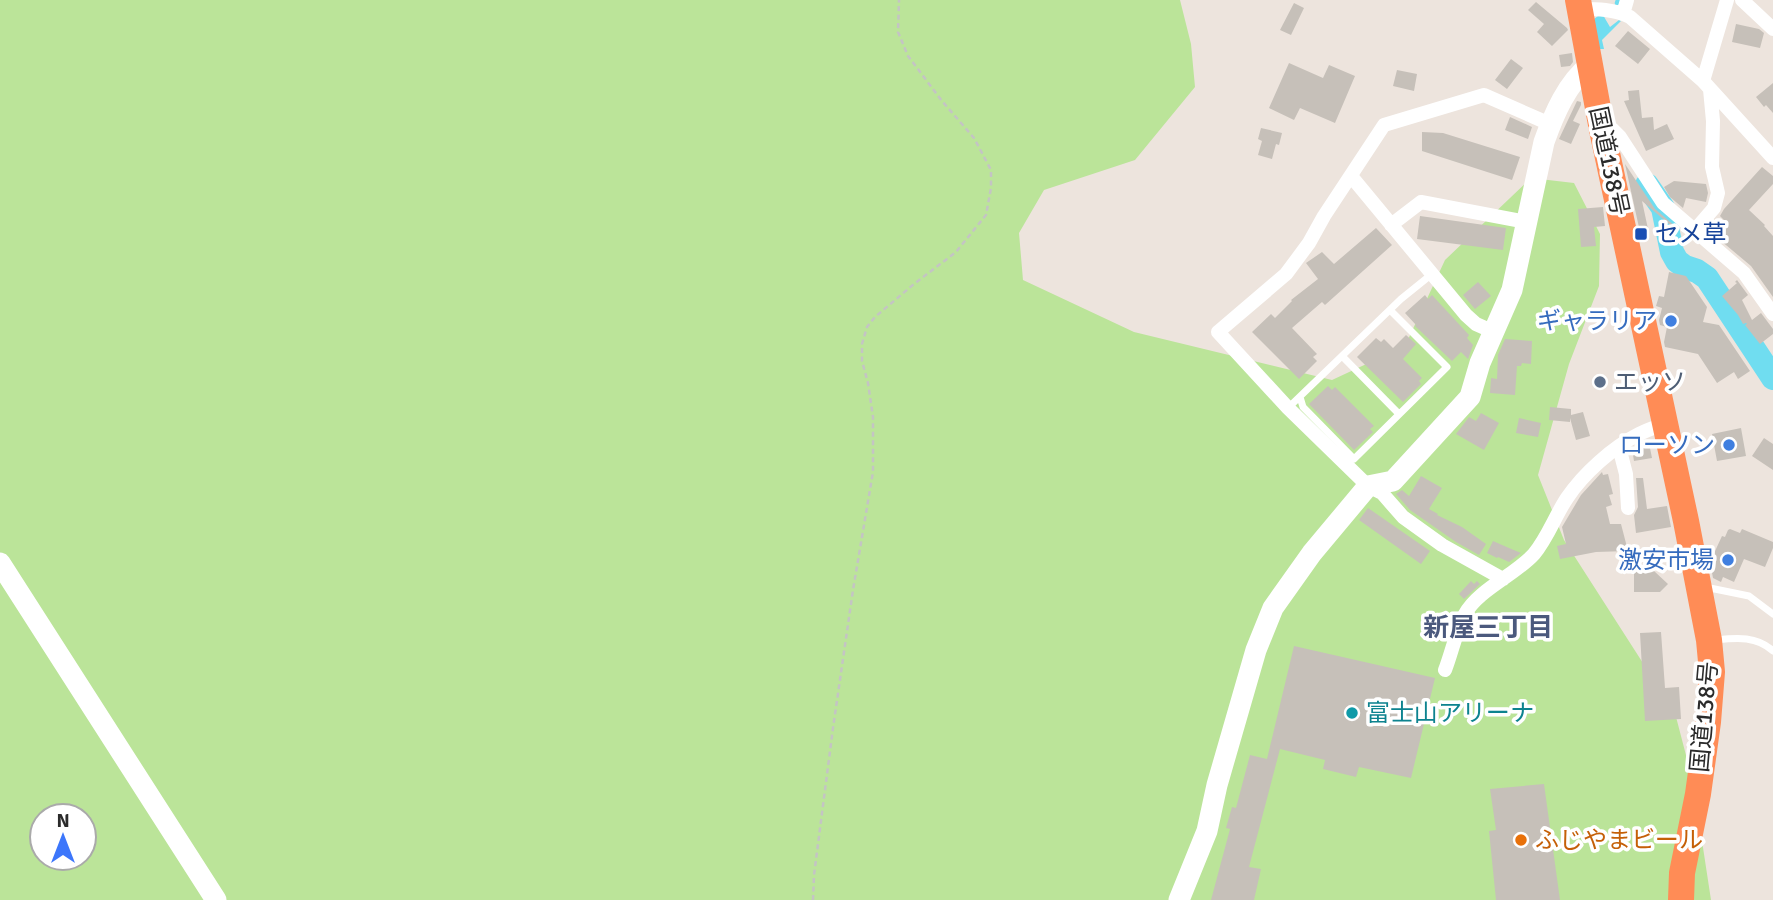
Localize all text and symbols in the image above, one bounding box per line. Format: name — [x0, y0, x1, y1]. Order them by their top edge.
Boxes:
street label: 国道138号 — [1583, 104, 1635, 218]
place label: セメ草 — [1655, 219, 1727, 249]
marker: セメ草 — [1633, 226, 1649, 242]
place label: ギャラリア — [1537, 306, 1657, 336]
marker: ギャラリア — [1663, 313, 1679, 329]
place label: エッソ — [1614, 367, 1686, 397]
marker: エッソ — [1592, 374, 1608, 390]
place label: ローソン — [1619, 430, 1715, 460]
marker: ローソン — [1721, 437, 1737, 453]
place label: 激安市場 — [1618, 545, 1714, 575]
marker: 激安市場 — [1720, 552, 1736, 568]
district label: 新屋三丁目 — [1423, 612, 1553, 644]
street label: 国道138号 — [1684, 660, 1724, 774]
place label: 富士山アリーナ — [1366, 698, 1534, 728]
marker: 富士山アリーナ — [1344, 705, 1360, 721]
north arrow — [28, 802, 98, 872]
text: N — [56, 809, 70, 833]
place label: ふじやまビール — [1535, 825, 1703, 855]
marker: ふじやまビール — [1513, 832, 1529, 848]

